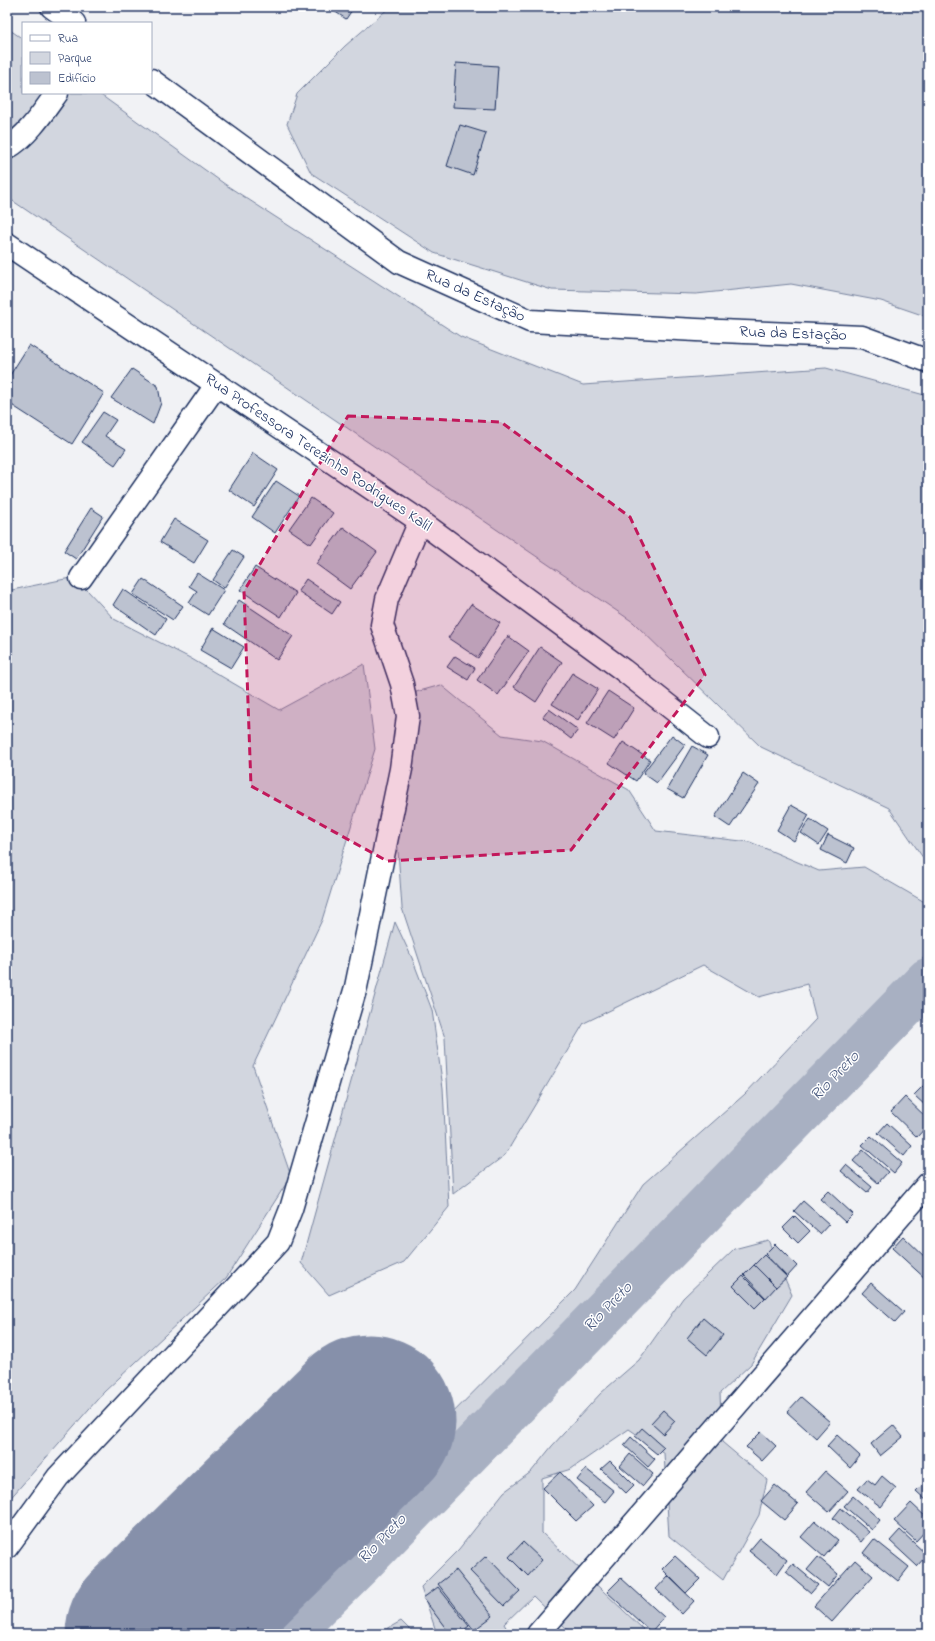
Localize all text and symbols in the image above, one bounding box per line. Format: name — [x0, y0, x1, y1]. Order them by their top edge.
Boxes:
legend — [22, 22, 152, 94]
text: Rua — [58, 30, 78, 48]
text: Parque — [58, 50, 92, 68]
text: Edifício — [58, 70, 96, 88]
street label: Rua da Estação — [421, 263, 529, 329]
street label: Rua da Estação — [739, 320, 847, 348]
street label: Rua Professora Terezinha Rodrigues Kalil — [200, 368, 437, 538]
water label: Rio Preto — [805, 1044, 866, 1107]
water label: Rio Preto — [578, 1275, 639, 1338]
water label: Rio Preto — [352, 1507, 413, 1570]

